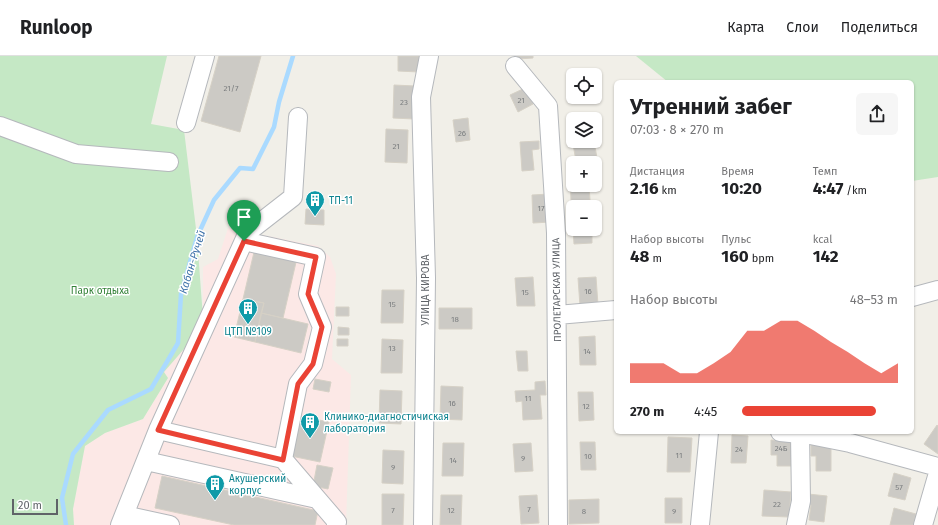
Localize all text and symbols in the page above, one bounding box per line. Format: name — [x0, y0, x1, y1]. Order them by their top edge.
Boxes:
text: Runloop — [20, 16, 93, 39]
text: Карта — [727, 19, 764, 36]
text: Слои — [786, 19, 819, 36]
text: Поделиться — [841, 19, 918, 36]
map controls — [566, 68, 602, 236]
button: locate — [566, 68, 602, 104]
house number: 21/7 — [224, 84, 239, 93]
text: Утренний забег — [630, 93, 792, 120]
button: share — [856, 93, 898, 135]
house number: 21 — [517, 96, 525, 105]
house number: 23 — [400, 98, 408, 107]
button: layers — [566, 112, 602, 148]
text: 07:03 · 8 × 270 m — [630, 122, 724, 137]
house number: 26 — [458, 129, 466, 138]
house number: 21 — [392, 142, 400, 151]
button: + — [566, 156, 602, 192]
text: Дистанция — [630, 165, 685, 178]
text: Время — [721, 165, 754, 178]
text: Темп — [813, 165, 838, 178]
text: 2.16 — [630, 178, 659, 199]
text: 10:20 — [721, 178, 762, 199]
text: 4:47 — [813, 178, 843, 199]
text: km — [659, 184, 677, 197]
text: /km — [843, 184, 867, 197]
building icon: ТП-11 — [304, 189, 326, 217]
place label: ТП-11 — [329, 195, 353, 207]
pin — [227, 200, 261, 241]
button: − — [566, 200, 602, 236]
house number: 17 — [537, 204, 545, 213]
icon: arrive — [233, 206, 255, 228]
water label: Кабан-Ручей — [177, 229, 208, 296]
text: Набор высоты — [630, 233, 704, 246]
text: Пульс — [721, 233, 751, 246]
text: kcal — [813, 233, 832, 246]
street label: ПРОЛЕТАРСКАЯ УЛИЦА — [550, 237, 564, 342]
text: 48 — [630, 246, 649, 267]
text: 160 — [721, 246, 749, 267]
text: 142 — [813, 246, 839, 267]
text: m — [649, 252, 662, 265]
text: bpm — [749, 252, 774, 265]
street label: УЛИЦА КИРОВА — [420, 254, 432, 325]
park label: Парк отдыха — [71, 285, 129, 297]
house number: 16 — [584, 287, 592, 296]
house number: 15 — [521, 288, 529, 297]
text: Набор высоты — [630, 292, 718, 307]
text: 48–53 m — [850, 292, 898, 307]
building icon: ЦТП №109 — [237, 297, 259, 325]
house number: 15 — [388, 300, 396, 309]
house number: 18 — [451, 315, 460, 324]
place label: ЦТП №109 — [224, 326, 272, 338]
house number: 13 — [388, 344, 396, 353]
house number: 14 — [583, 347, 592, 356]
house number: 11 — [525, 394, 531, 403]
house number: 16 — [448, 399, 456, 408]
house number: 12 — [582, 402, 590, 411]
text: 270 m — [630, 404, 664, 419]
text: 4:45 — [694, 404, 717, 419]
building icon: Клинико-диагностичиская лаборатория — [299, 411, 321, 439]
place label: Клинико-диагностичиская лаборатория — [324, 411, 449, 435]
house number: 24Б — [775, 444, 788, 453]
house number: 24 — [735, 445, 744, 454]
house number: 11 — [676, 451, 682, 460]
house number: 10 — [584, 452, 592, 461]
house number: 9 — [521, 454, 525, 463]
house number: 14 — [449, 456, 458, 465]
house number: 9 — [391, 463, 395, 472]
building icon: Акушерский корпус — [204, 473, 226, 501]
place label: Акушерский корпус — [229, 473, 286, 497]
house number: 57 — [895, 483, 903, 492]
scale bar — [12, 497, 58, 516]
text: 20 m — [18, 499, 42, 512]
house number: 22 — [773, 500, 781, 509]
house number: 7 — [527, 505, 531, 514]
house number: 7 — [391, 506, 395, 515]
house number: 12 — [447, 506, 455, 515]
house number: 8 — [582, 507, 587, 516]
house number: 9 — [672, 507, 676, 516]

